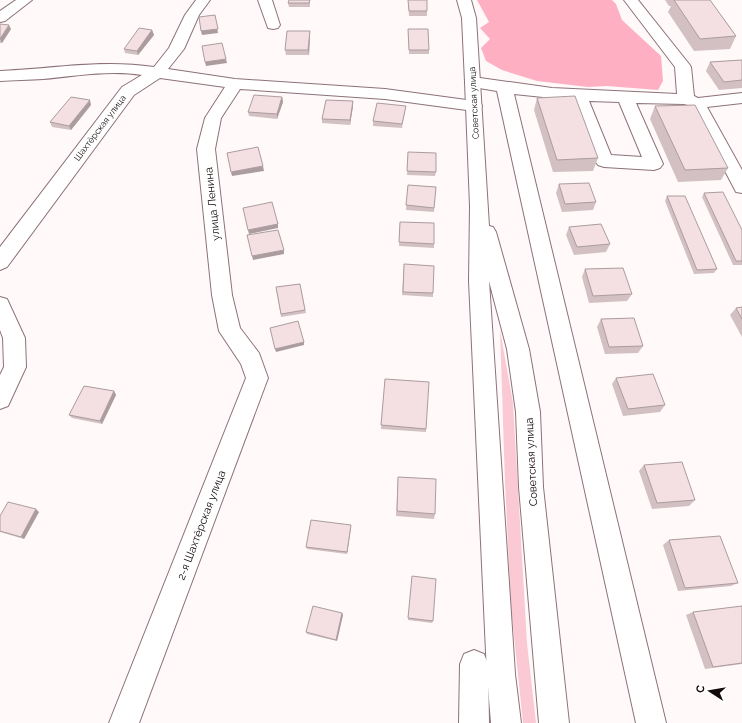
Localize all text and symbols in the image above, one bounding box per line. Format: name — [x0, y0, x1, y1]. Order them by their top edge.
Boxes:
street label: Советская улица — [467, 66, 481, 140]
street label: Шахтёрская улица — [72, 93, 128, 163]
street label: улица Ленина — [202, 167, 223, 241]
street label: Советская улица — [523, 417, 540, 507]
street label: 2-я Шахтёрская улица — [175, 469, 228, 582]
north arrow — [690, 671, 730, 711]
text: С — [694, 684, 708, 694]

